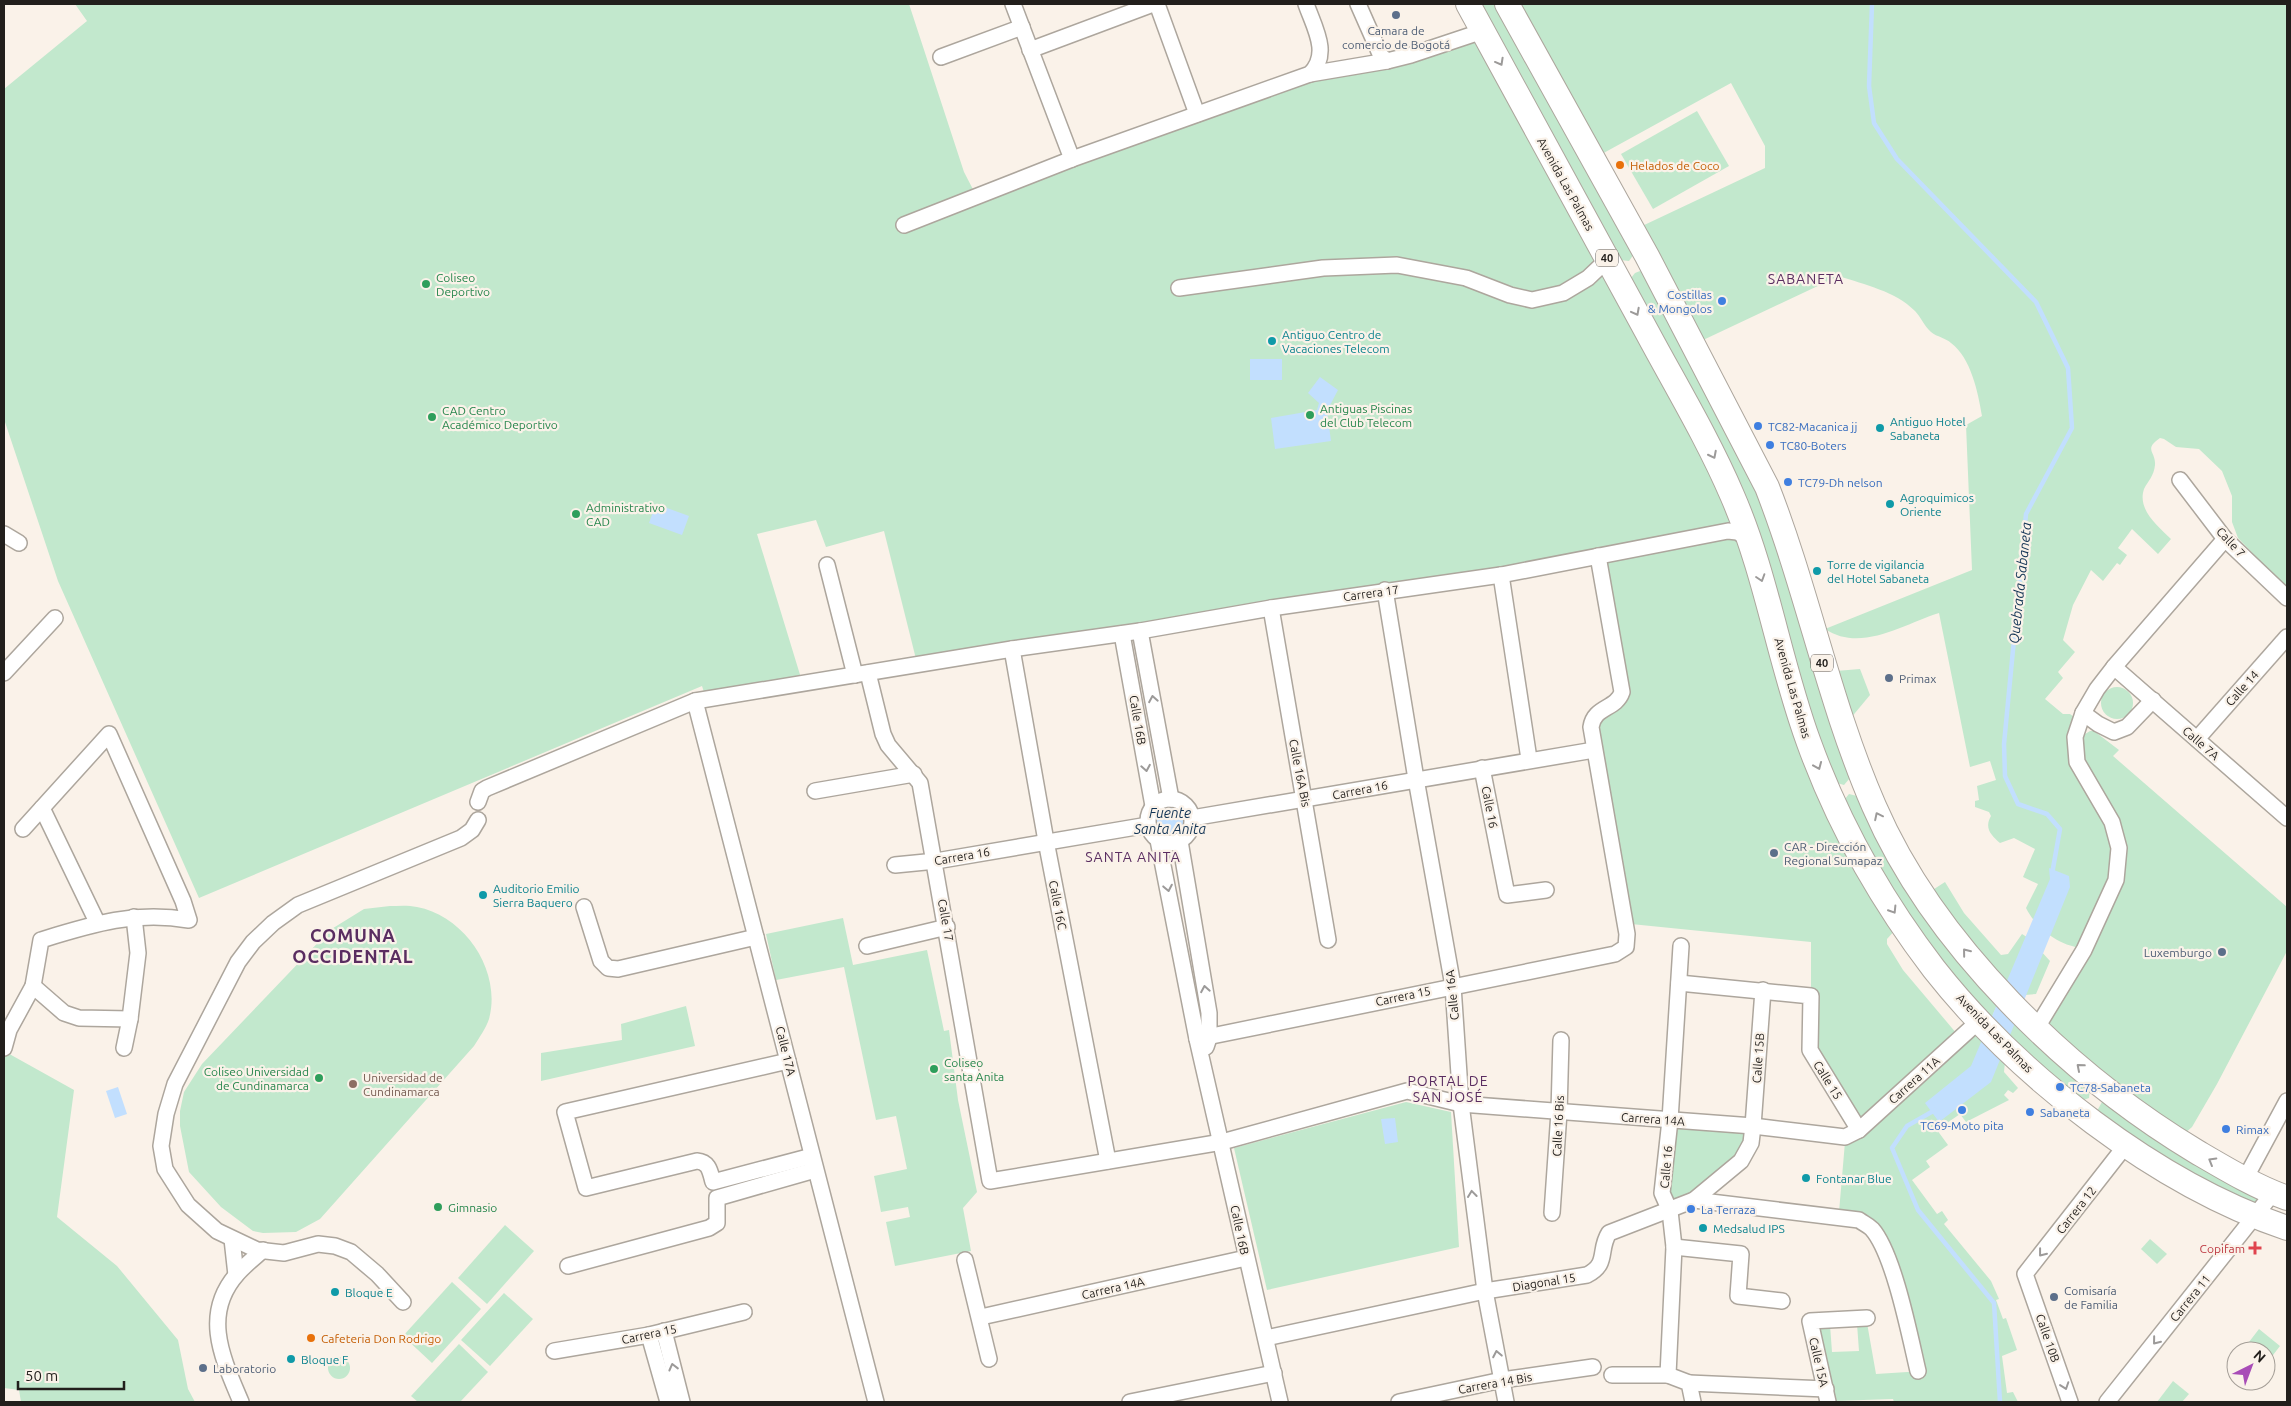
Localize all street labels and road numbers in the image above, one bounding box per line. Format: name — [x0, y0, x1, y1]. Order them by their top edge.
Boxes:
street label: Avenida Las Palmas — [1535, 135, 1597, 233]
road number: 40 — [1596, 250, 1618, 266]
street label: Calle 7 — [2214, 524, 2248, 560]
street label: Carrera 17 — [1342, 583, 1400, 603]
street label: Avenida Las Palmas — [1772, 636, 1814, 740]
road number: 40 — [1811, 654, 1833, 671]
street label: Calle 14 — [2223, 668, 2261, 708]
street label: Calle 16B — [1127, 694, 1149, 746]
street label: Calle 7A — [2180, 724, 2222, 762]
street label: Calle 16A Bis — [1287, 738, 1313, 808]
street label: Carrera 16 — [1331, 778, 1389, 802]
street label: Calle 16 — [1480, 785, 1501, 829]
street label: Carrera 16 — [933, 845, 991, 867]
street label: Calle 16C — [1047, 879, 1069, 931]
street label: Calle 17 — [936, 898, 956, 942]
street label: Calle 16A — [1443, 969, 1461, 1021]
street label: Carrera 15 — [1374, 984, 1432, 1008]
street label: Avenida Las Palmas — [1954, 991, 2036, 1075]
street label: Calle 17A — [774, 1025, 798, 1077]
street label: Calle 15B — [1750, 1032, 1766, 1084]
street label: Carrera 11A — [1886, 1054, 1942, 1106]
street label: Calle 15 — [1811, 1058, 1845, 1102]
street label: Calle 16 Bis — [1550, 1095, 1566, 1157]
street label: Carrera 14A — [1621, 1110, 1686, 1128]
street label: Calle 16 — [1658, 1145, 1674, 1189]
street label: Carrera 12 — [2054, 1184, 2098, 1236]
street label: Calle 16B — [1228, 1204, 1252, 1256]
street label: Diagonal 15 — [1511, 1271, 1577, 1293]
street label: Carrera 11 — [2167, 1272, 2213, 1324]
street label: Carrera 14A — [1080, 1274, 1146, 1302]
street label: Calle 10B — [2034, 1312, 2062, 1364]
street label: Carrera 15 — [620, 1322, 678, 1346]
street label: Calle 15A — [1807, 1336, 1831, 1388]
street label: Carrera 14 Bis — [1457, 1370, 1533, 1396]

